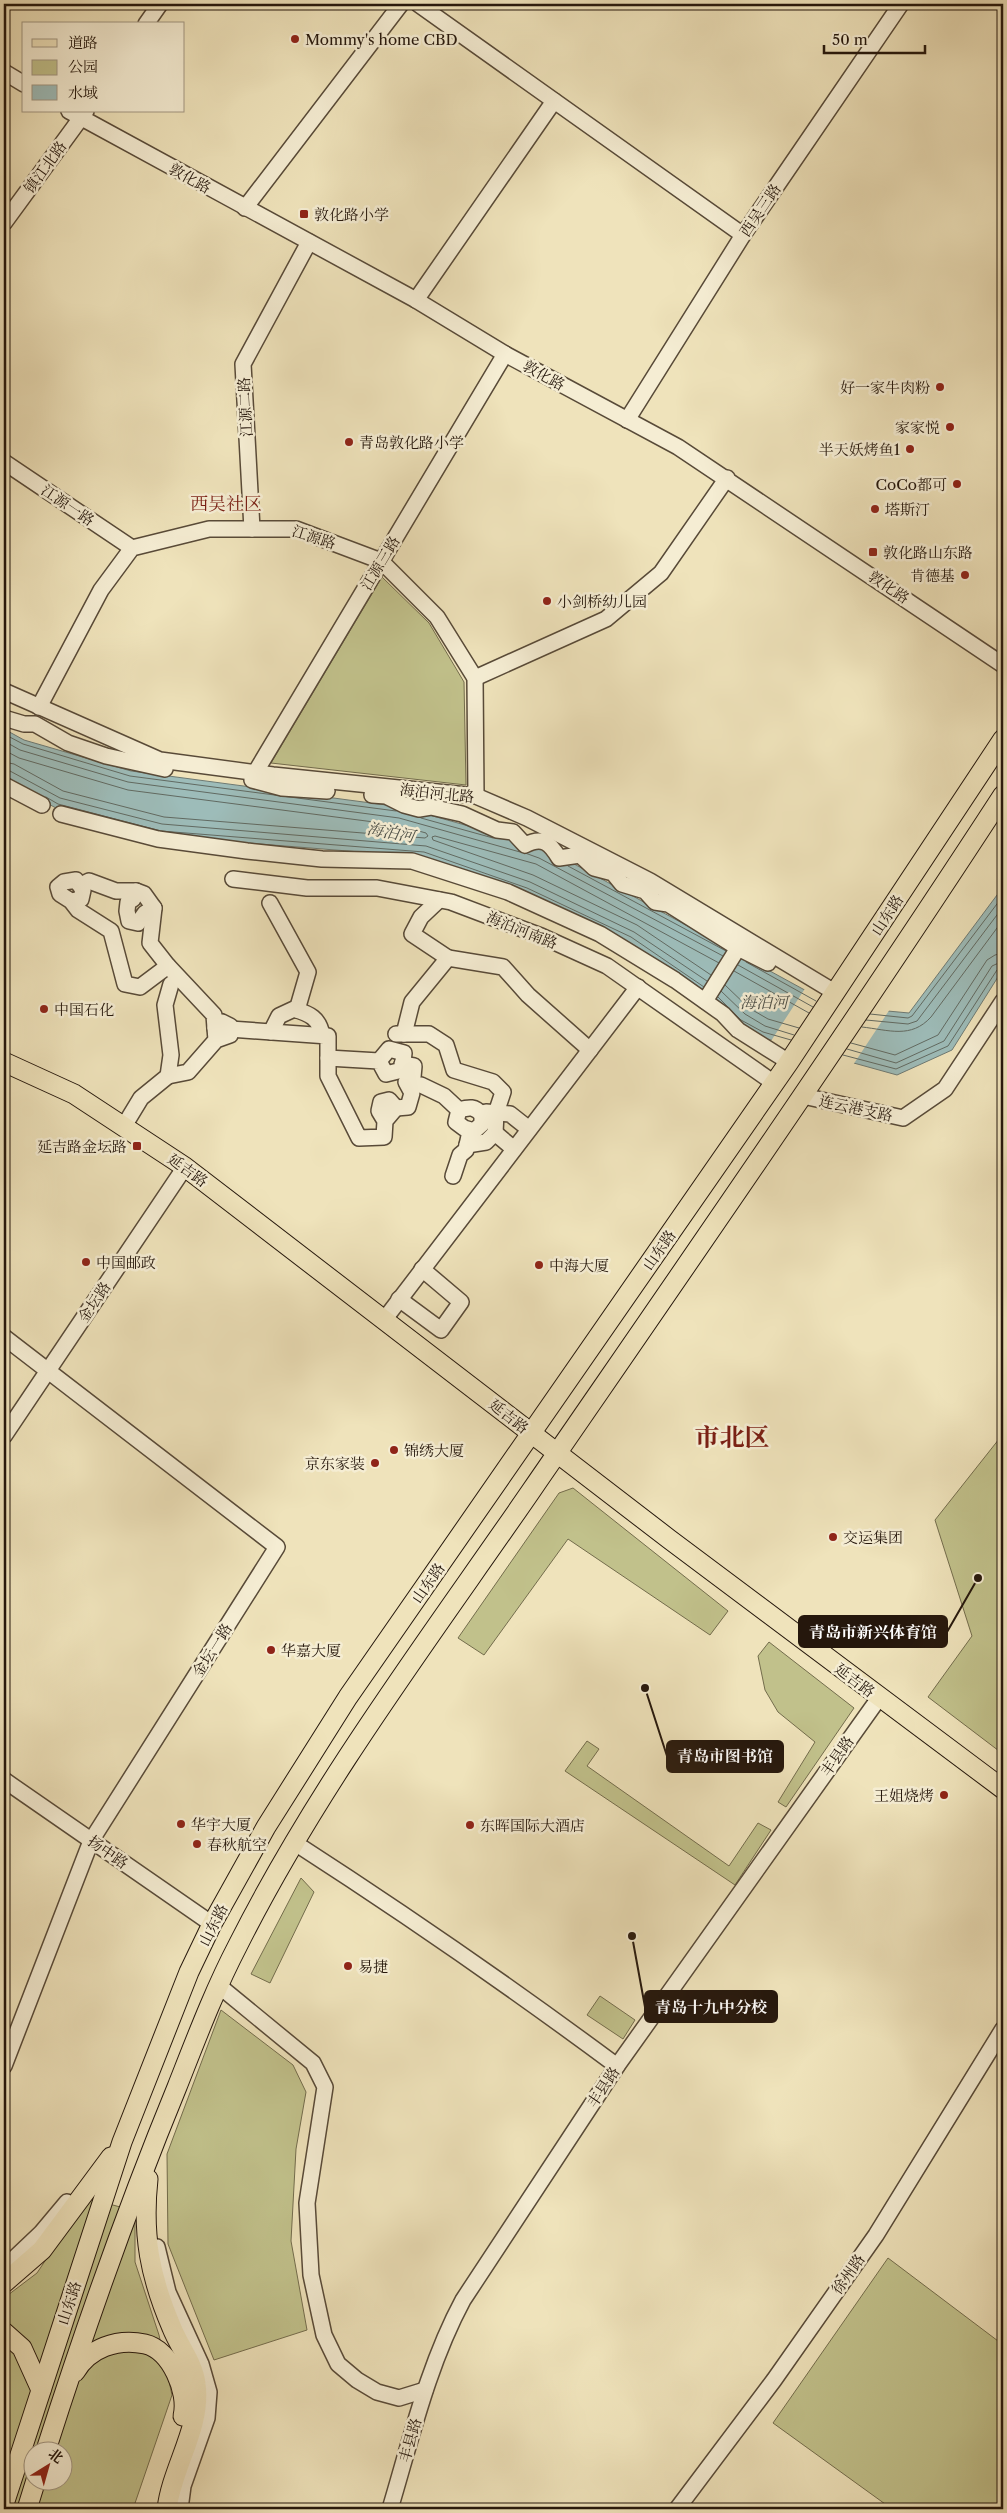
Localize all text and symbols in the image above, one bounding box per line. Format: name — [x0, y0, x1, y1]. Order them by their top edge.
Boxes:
legend — [22, 22, 185, 112]
scale bar — [824, 22, 926, 54]
place label: Mommy's home CBD — [305, 30, 458, 49]
text: 50 m — [832, 30, 868, 49]
text: 道路 — [68, 33, 98, 52]
marker: Mommy's home CBD — [289, 33, 301, 45]
text: 公园 — [68, 57, 98, 76]
text: 水域 — [68, 83, 98, 102]
street label: 镇江北路 — [20, 137, 70, 197]
street label: 敦化路 — [166, 159, 214, 197]
street label: 西吴三路 — [735, 180, 785, 240]
place label: 敦化路小学 — [314, 205, 389, 224]
marker: 敦化路小学 — [298, 208, 310, 220]
street label: 敦化路 — [520, 356, 568, 394]
street label: 江源二路 — [234, 377, 256, 437]
place label: 好一家牛肉粉 — [840, 378, 930, 397]
marker: 好一家牛肉粉 — [934, 381, 946, 393]
place label: 家家悦 — [895, 418, 940, 437]
marker: 家家悦 — [944, 421, 956, 433]
place label: 青岛敦化路小学 — [359, 433, 464, 452]
marker: 青岛敦化路小学 — [343, 436, 355, 448]
place label: 半天妖烤鱼1 — [819, 440, 901, 459]
marker: 半天妖烤鱼1 — [904, 443, 916, 455]
place label: CoCo都可 — [875, 475, 947, 494]
marker: CoCo都可 — [951, 478, 963, 490]
street label: 江源一路 — [38, 480, 98, 530]
district label: 西吴社区 — [190, 493, 262, 515]
place label: 塔斯汀 — [885, 500, 930, 519]
marker: 塔斯汀 — [869, 503, 881, 515]
street label: 江源路 — [290, 521, 338, 553]
street label: 江源三路 — [356, 532, 404, 594]
place label: 敦化路山东路 — [883, 543, 973, 562]
marker: 敦化路山东路 — [867, 546, 879, 558]
place label: 肯德基 — [910, 566, 955, 585]
street label: 敦化路 — [865, 567, 913, 607]
marker: 肯德基 — [959, 569, 971, 581]
place label: 小剑桥幼儿园 — [557, 592, 647, 611]
marker: 小剑桥幼儿园 — [541, 595, 553, 607]
street label: 海泊河北路 — [399, 780, 475, 806]
water label: 海泊河 — [366, 818, 419, 847]
street label: 山东路 — [867, 891, 907, 939]
street label: 海泊河南路 — [484, 907, 560, 953]
water label: 海泊河 — [740, 992, 791, 1012]
place label: 中国石化 — [54, 1000, 114, 1019]
marker: 中国石化 — [38, 1003, 50, 1015]
street label: 连云港支路 — [817, 1091, 895, 1125]
place label: 延吉路金坛路 — [37, 1137, 127, 1156]
marker: 延吉路金坛路 — [131, 1140, 143, 1152]
street label: 延吉路 — [164, 1149, 212, 1191]
street label: 山东路 — [638, 1226, 680, 1274]
place label: 中国邮政 — [96, 1253, 156, 1272]
marker: 中国邮政 — [80, 1256, 92, 1268]
place label: 中海大厦 — [549, 1256, 609, 1275]
marker: 中海大厦 — [533, 1259, 545, 1271]
street label: 金坛路 — [74, 1278, 114, 1326]
street label: 延吉路 — [485, 1395, 533, 1437]
district label: 市北区 — [694, 1422, 770, 1453]
place label: 锦绣大厦 — [404, 1441, 464, 1460]
marker: 锦绣大厦 — [388, 1444, 400, 1456]
place label: 京东家装 — [305, 1454, 365, 1473]
marker: 京东家装 — [369, 1457, 381, 1469]
place label: 交运集团 — [843, 1528, 903, 1547]
marker: 交运集团 — [827, 1531, 839, 1543]
street label: 山东路 — [407, 1559, 449, 1607]
callout: 青岛市新兴体育馆 — [799, 1616, 947, 1647]
street label: 金坛一路 — [188, 1620, 236, 1680]
text: 青岛市新兴体育馆 — [809, 1622, 937, 1642]
place label: 华嘉大厦 — [281, 1641, 341, 1660]
marker: 华嘉大厦 — [265, 1644, 277, 1656]
street label: 延吉路 — [831, 1659, 879, 1701]
street label: 丰县路 — [816, 1732, 858, 1780]
callout: 青岛市图书馆 — [667, 1741, 783, 1772]
text: 青岛市图书馆 — [677, 1746, 773, 1766]
place label: 王姐烧烤 — [874, 1786, 934, 1805]
marker: 王姐烧烤 — [938, 1789, 950, 1801]
place label: 华宇大厦 — [191, 1815, 251, 1834]
place label: 东晖国际大酒店 — [480, 1816, 585, 1835]
marker: 华宇大厦 — [175, 1818, 187, 1830]
marker: 东晖国际大酒店 — [464, 1819, 476, 1831]
street label: 扬中路 — [84, 1831, 132, 1873]
place label: 春秋航空 — [207, 1835, 267, 1854]
marker: 春秋航空 — [191, 1838, 203, 1850]
street label: 山东路 — [194, 1901, 232, 1949]
place label: 易捷 — [358, 1957, 388, 1976]
marker: 易捷 — [342, 1960, 354, 1972]
callout: 青岛十九中分校 — [645, 1991, 777, 2022]
text: 青岛十九中分校 — [655, 1997, 767, 2017]
street label: 丰县路 — [583, 2063, 623, 2111]
street label: 徐州路 — [827, 2250, 869, 2298]
street label: 山东路 — [53, 2279, 85, 2327]
street label: 丰县路 — [395, 2416, 425, 2464]
north arrow — [22, 2440, 72, 2490]
text: 北 — [45, 2444, 67, 2467]

